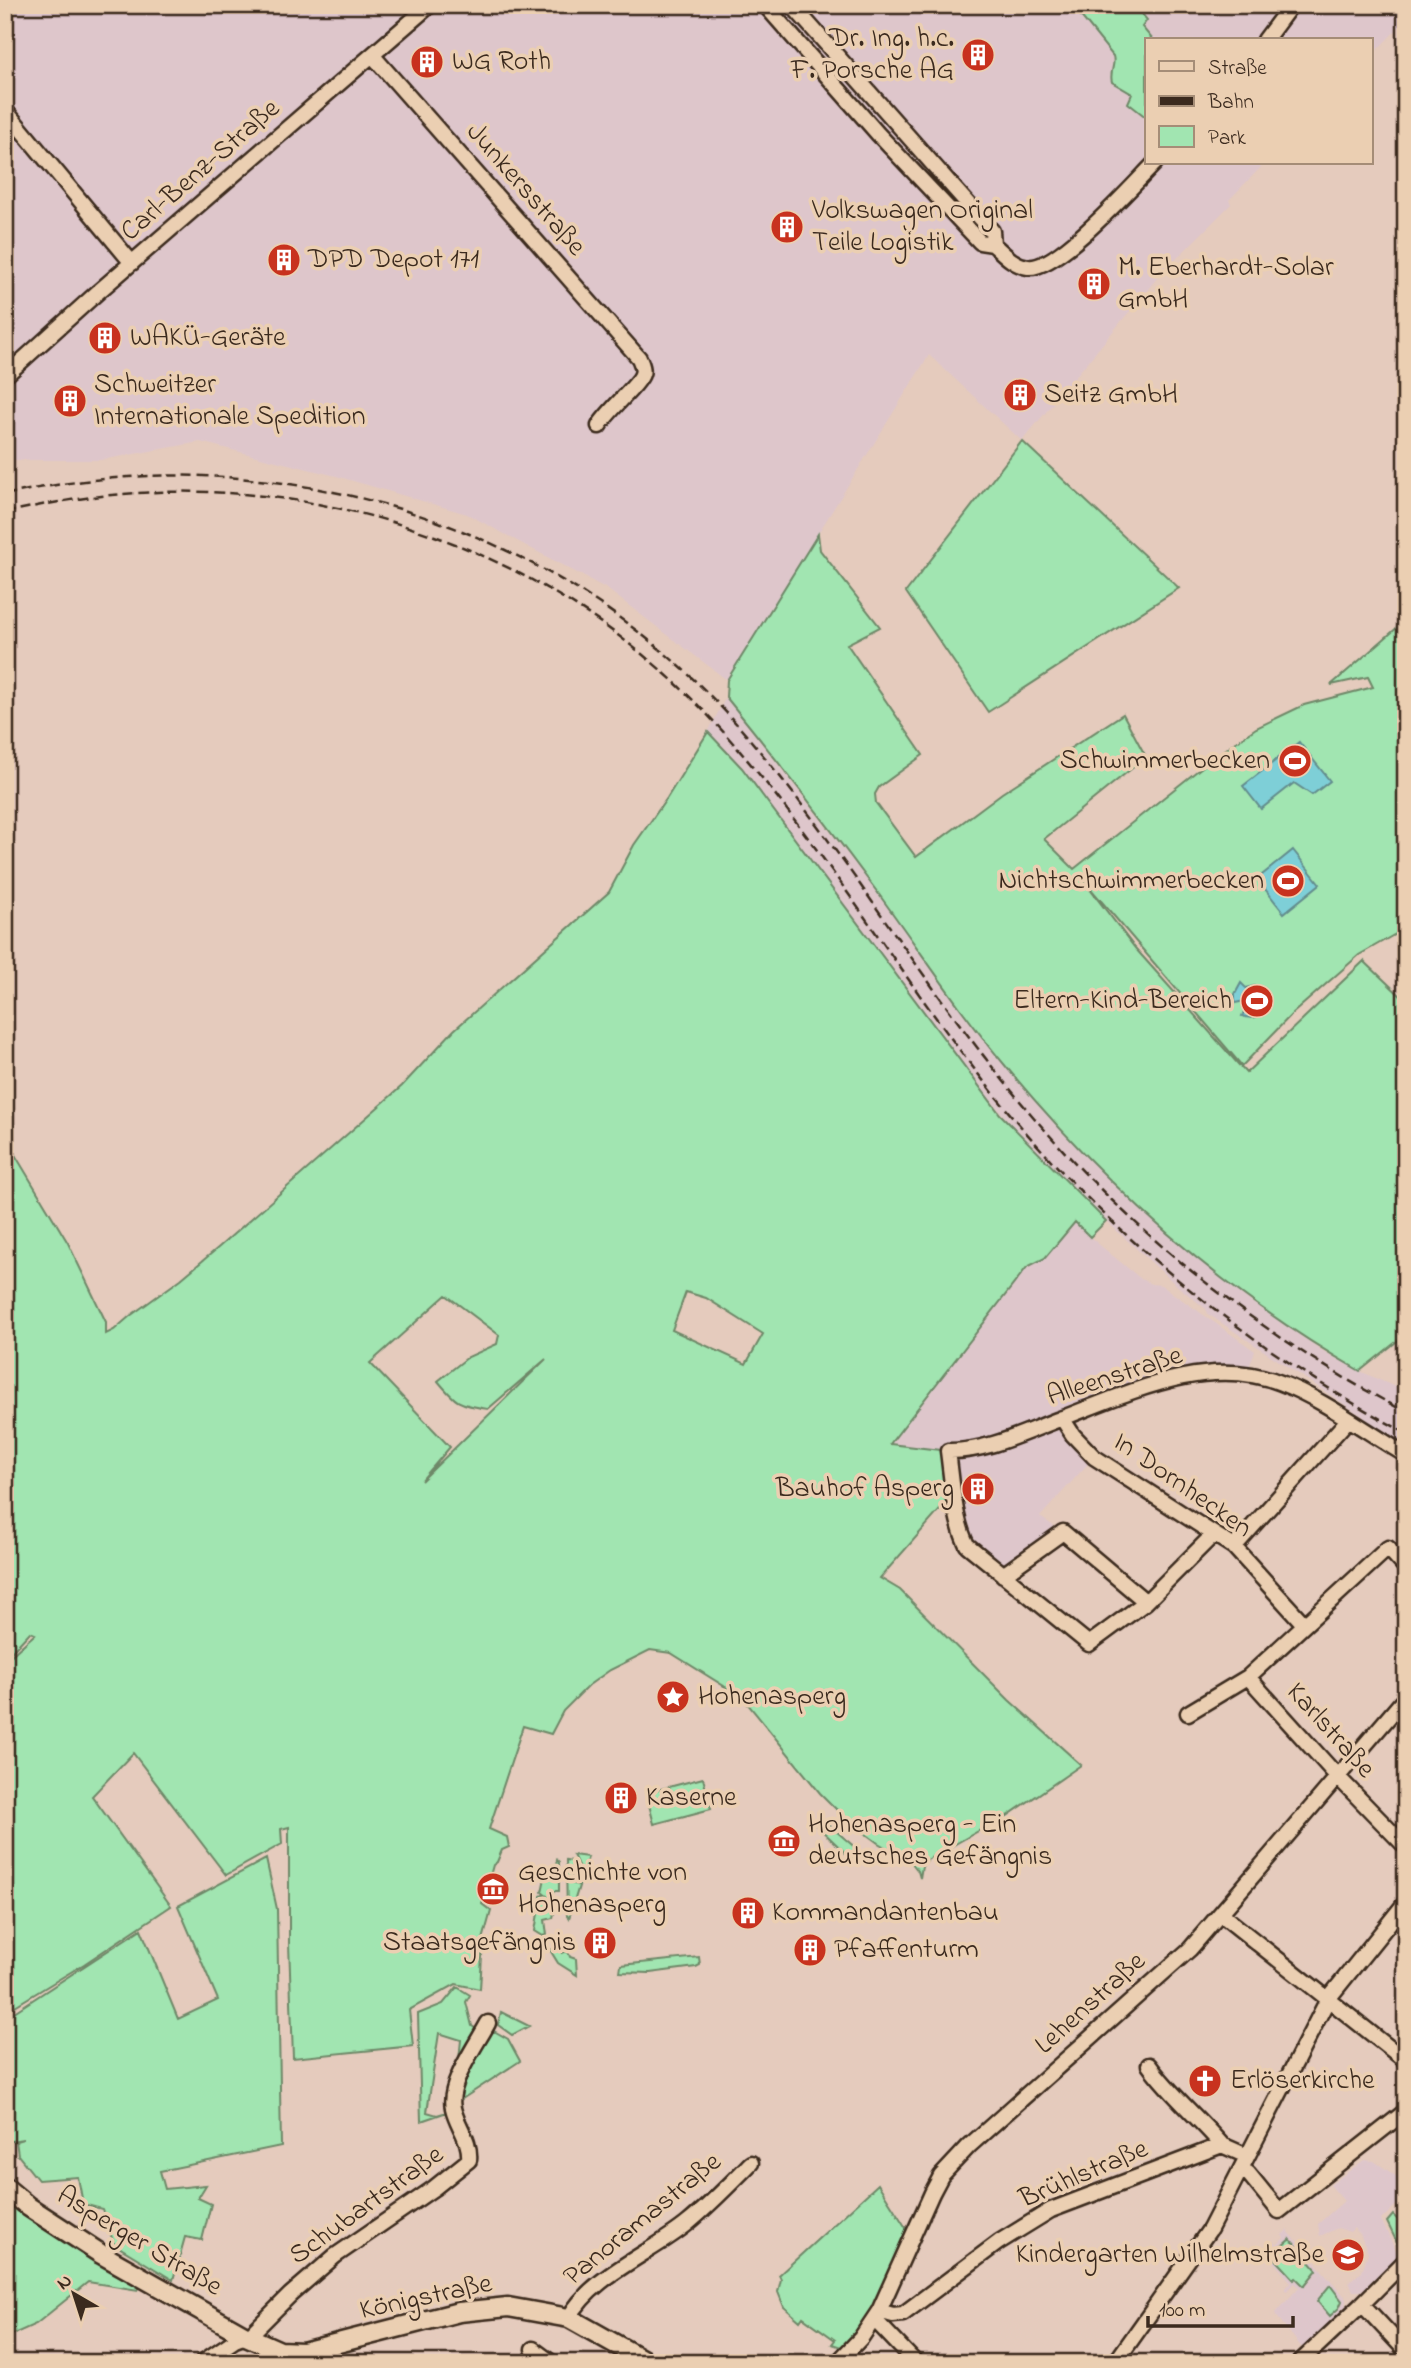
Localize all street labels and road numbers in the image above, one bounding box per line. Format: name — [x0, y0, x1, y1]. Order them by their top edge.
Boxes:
street label: Carl-Benz-Straße — [112, 90, 290, 252]
street label: Junkersstraße — [455, 114, 595, 266]
street label: Alleenstraße — [1042, 1336, 1188, 1418]
street label: In Dornhecken — [1104, 1423, 1260, 1549]
street label: Karlstraße — [1276, 1674, 1385, 1788]
street label: Lehenstraße — [1026, 1943, 1156, 2065]
street label: Brühlstraße — [1012, 2129, 1155, 2221]
street label: Schubartstraße — [281, 2136, 453, 2276]
street label: Panoramastraße — [555, 2143, 731, 2297]
street label: Asperger Straße — [48, 2176, 230, 2308]
street label: Königstraße — [356, 2264, 496, 2332]

